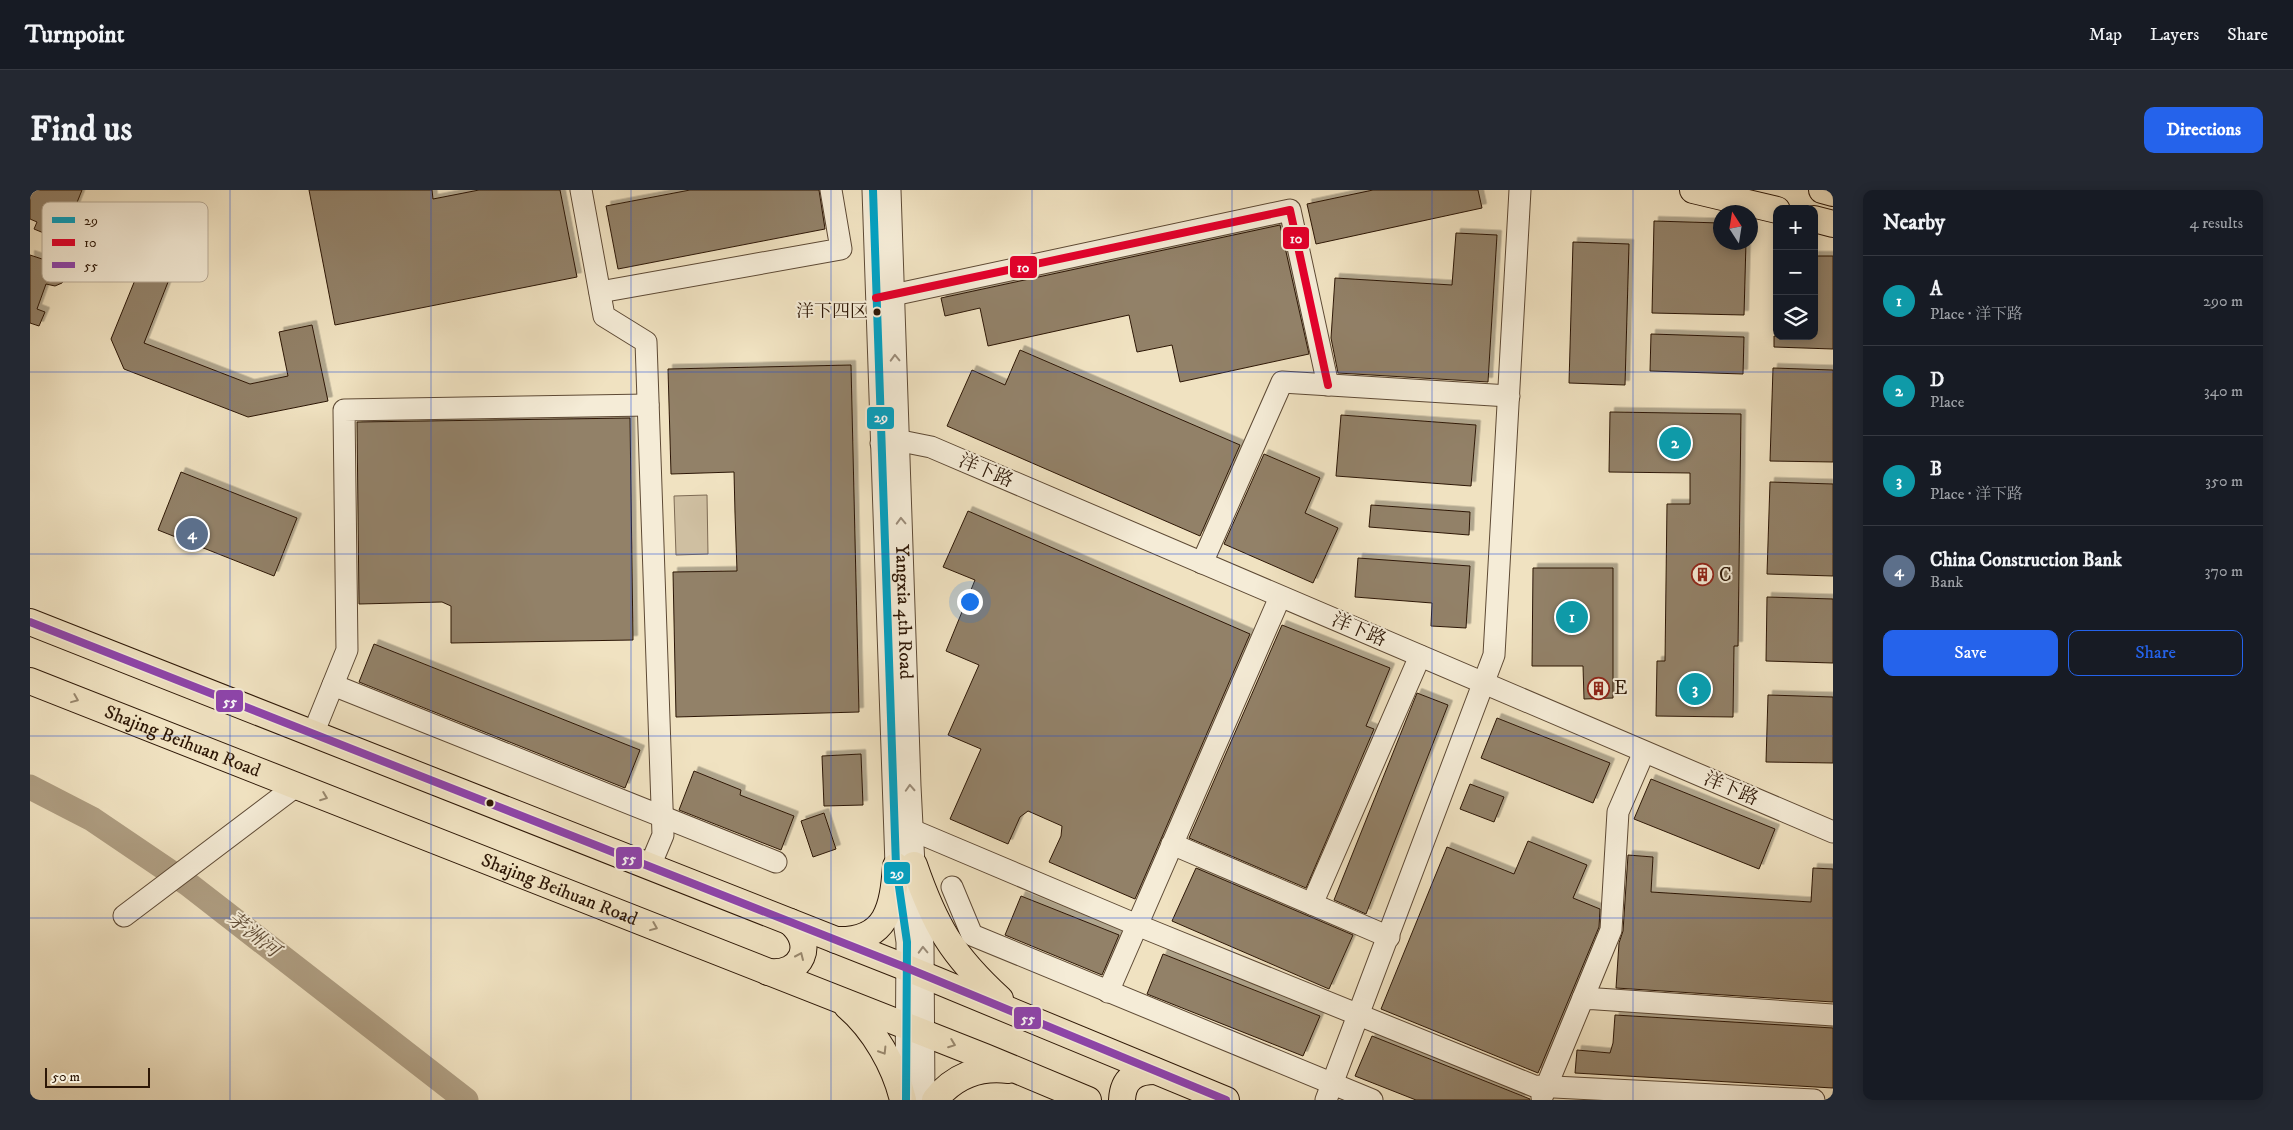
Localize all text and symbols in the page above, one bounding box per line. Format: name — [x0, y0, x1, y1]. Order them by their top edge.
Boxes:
text: Turnpoint — [25, 20, 124, 50]
text: Map — [2089, 24, 2122, 46]
text: Layers — [2150, 24, 2199, 46]
text: Share — [2227, 24, 2268, 46]
button: Directions — [2144, 107, 2263, 153]
text: Find us — [30, 108, 132, 152]
legend — [42, 202, 208, 282]
north arrow — [1713, 205, 1758, 250]
map controls — [1773, 205, 1818, 340]
button: + — [1773, 205, 1818, 250]
text: Nearby — [1883, 210, 1945, 236]
text: 29 — [84, 212, 98, 230]
text: 4 results — [2190, 213, 2243, 233]
line badge: 10 — [1282, 226, 1310, 250]
text: 10 — [1290, 230, 1303, 248]
text: 10 — [84, 234, 97, 252]
button: − — [1773, 250, 1818, 295]
line badge: 10 — [1009, 255, 1038, 279]
text: 55 — [84, 257, 98, 275]
text: 10 — [1017, 259, 1030, 277]
text: A — [1930, 278, 1942, 301]
text: 1 — [1896, 291, 1902, 311]
text: 290 m — [2203, 291, 2243, 311]
button: layers — [1773, 295, 1818, 340]
place label: 洋下四区 — [796, 301, 868, 323]
text: Place · 洋下路 — [1930, 304, 2023, 324]
marker: 洋下四区 — [872, 307, 882, 317]
one-way arrow — [890, 354, 901, 362]
text: D — [1930, 369, 1944, 392]
text: 2 — [1895, 381, 1903, 401]
text: 340 m — [2204, 381, 2243, 401]
text: Place — [1930, 392, 1964, 412]
line badge: 29 — [866, 406, 895, 430]
text: 29 — [874, 409, 888, 427]
pin: 2 — [1659, 424, 1691, 462]
street label: 洋下路 — [955, 449, 1017, 493]
text: B — [1930, 458, 1942, 481]
text: 3 — [1896, 471, 1902, 491]
text: 350 m — [2205, 471, 2243, 491]
text: Place · 洋下路 — [1930, 484, 2023, 504]
pin: 4 — [176, 515, 208, 553]
one-way arrow — [895, 516, 906, 524]
street label: Yangxia 4th Road — [890, 544, 918, 680]
text: China Construction Bank — [1930, 549, 2122, 572]
text: 4 — [1894, 561, 1904, 581]
text: 370 m — [2205, 561, 2243, 581]
building icon: C — [1691, 563, 1715, 587]
place label: C — [1719, 564, 1732, 587]
text: Bank — [1930, 572, 1963, 592]
your location — [957, 589, 983, 615]
pin: 1 — [1556, 598, 1588, 636]
street label: 洋下路 — [1328, 608, 1390, 652]
button: Save — [1883, 630, 2058, 676]
button: Share — [2068, 630, 2243, 676]
pin: 3 — [1679, 670, 1711, 708]
building icon: E — [1586, 676, 1610, 700]
place label: E — [1614, 677, 1627, 700]
line badge: 55 — [215, 689, 244, 713]
one-way arrow — [70, 693, 79, 703]
text: 55 — [222, 693, 237, 711]
street label: Shajing Beihuan Road — [101, 700, 265, 782]
street label: 洋下路 — [1700, 767, 1762, 811]
one-way arrow — [904, 784, 915, 792]
one-way arrow — [319, 791, 328, 801]
unlabelled marker — [485, 798, 495, 808]
line badge: 55 — [615, 846, 643, 870]
street label: Shajing Beihuan Road — [478, 848, 641, 931]
text: 55 — [621, 850, 636, 868]
line badge: 29 — [883, 861, 911, 885]
text: 29 — [890, 865, 904, 883]
water label: 茅洲河 — [222, 907, 287, 965]
one-way arrow — [649, 921, 658, 932]
one-way arrow — [918, 946, 929, 954]
one-way arrow — [794, 952, 804, 961]
line badge: 55 — [1013, 1006, 1042, 1030]
text: 55 — [1020, 1010, 1035, 1028]
one-way arrow — [947, 1038, 956, 1049]
one-way arrow — [876, 1046, 886, 1055]
scale bar — [45, 1065, 150, 1088]
text: 50 m — [52, 1068, 80, 1086]

